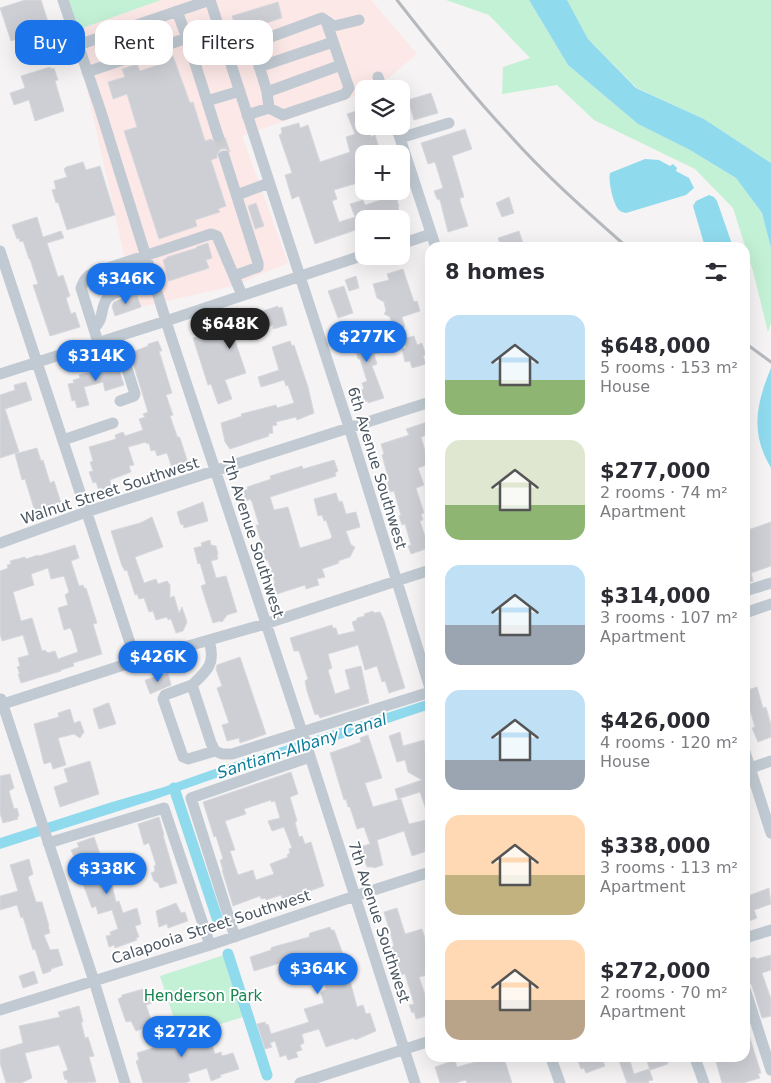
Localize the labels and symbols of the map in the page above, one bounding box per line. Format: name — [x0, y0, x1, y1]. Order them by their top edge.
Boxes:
pin: $346K — [91, 262, 161, 305]
pin: $648K — [195, 308, 265, 350]
pin: $277K — [332, 320, 402, 363]
pin: $314K — [61, 340, 131, 382]
street label: 6th Avenue Southwest — [344, 385, 410, 552]
street label: Walnut Street Southwest — [19, 454, 201, 528]
street label: 7th Avenue Southwest — [218, 454, 288, 620]
pin: $426K — [123, 640, 193, 683]
water label: Santiam-Albany Canal — [215, 709, 390, 782]
street label: 7th Avenue Southwest — [344, 839, 414, 1005]
pin: $338K — [72, 852, 142, 895]
street label: Calapooia Street Southwest — [109, 886, 313, 968]
pin: $364K — [283, 952, 353, 995]
park label: Henderson Park — [144, 987, 263, 1005]
pin: $272K — [147, 1016, 217, 1058]

